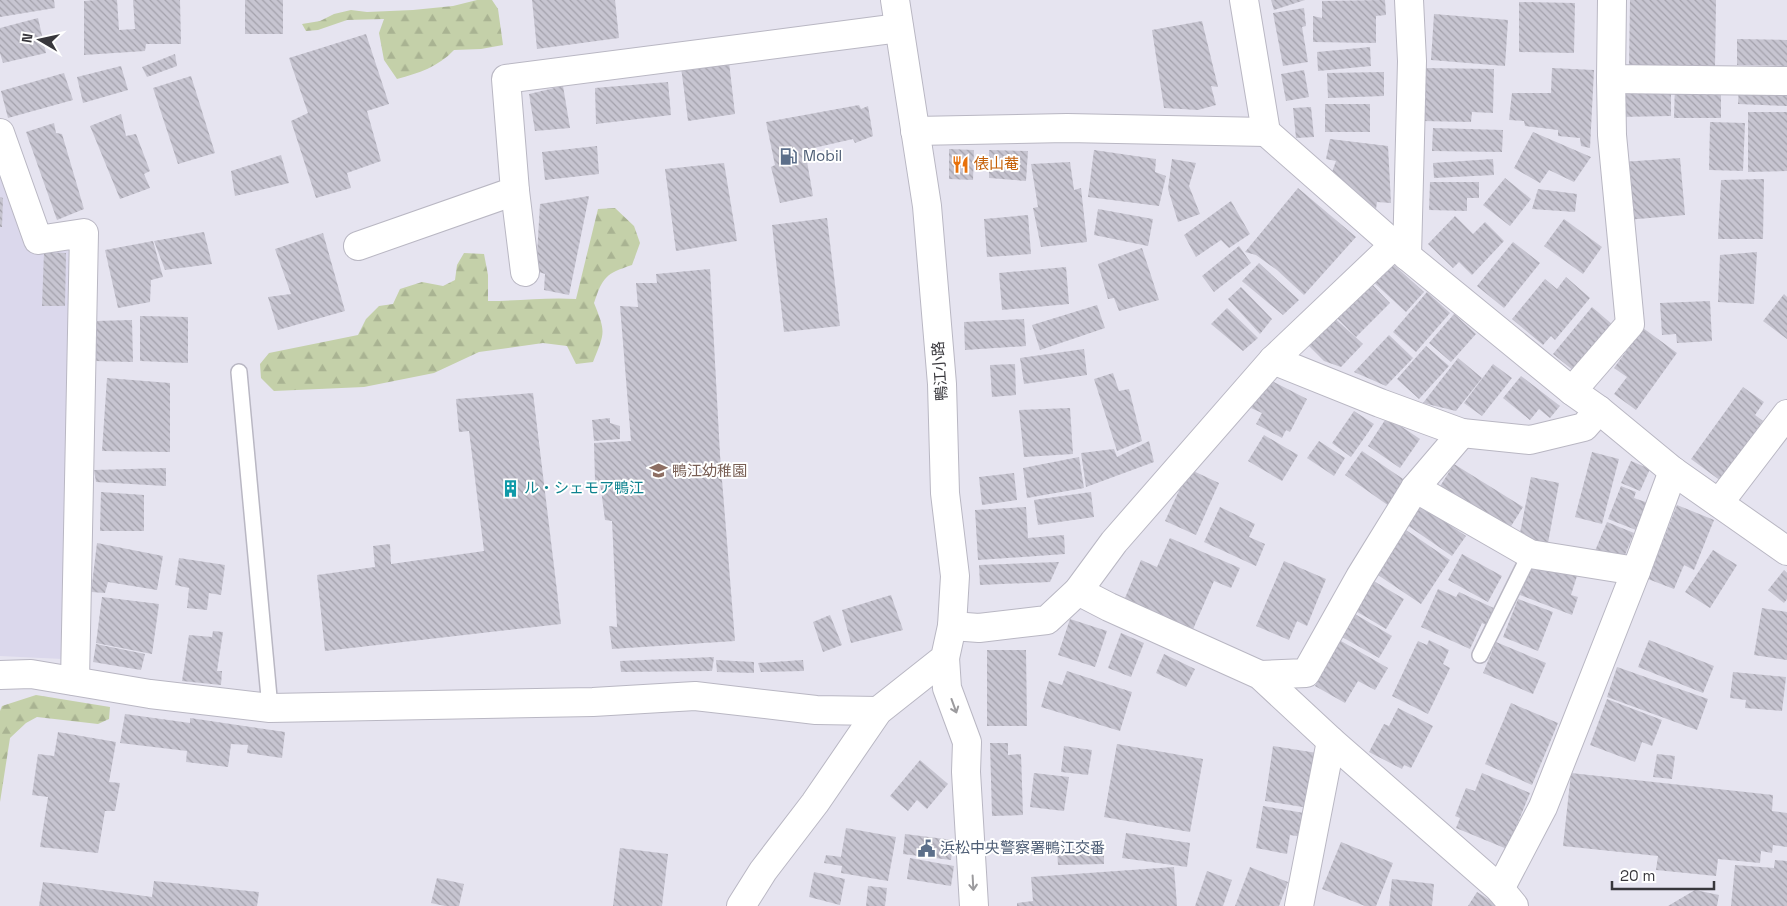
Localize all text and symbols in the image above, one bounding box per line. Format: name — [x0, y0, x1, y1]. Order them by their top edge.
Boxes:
north arrow — [15, 15, 65, 65]
text: N — [18, 32, 37, 44]
fuel station icon: Mobil — [779, 146, 799, 166]
place label: Mobil — [803, 146, 842, 165]
restaurant icon: 俵山菴 — [950, 154, 970, 174]
place label: 俵山菴 — [974, 154, 1019, 173]
street label: 鴨江小路 — [928, 340, 951, 402]
school or university icon: 鴨江幼稚園 — [648, 461, 668, 481]
place label: 鴨江幼稚園 — [672, 461, 747, 480]
building icon: ル・シェモア鴨江 — [500, 478, 520, 498]
place label: ル・シェモア鴨江 — [524, 478, 644, 497]
one-way arrow — [950, 698, 959, 713]
public building icon: 浜松中央警察署鴨江交番 — [916, 838, 936, 858]
place label: 浜松中央警察署鴨江交番 — [940, 838, 1105, 857]
scale bar — [1612, 858, 1714, 890]
text: 20 m — [1620, 866, 1655, 885]
one-way arrow — [968, 875, 977, 891]

